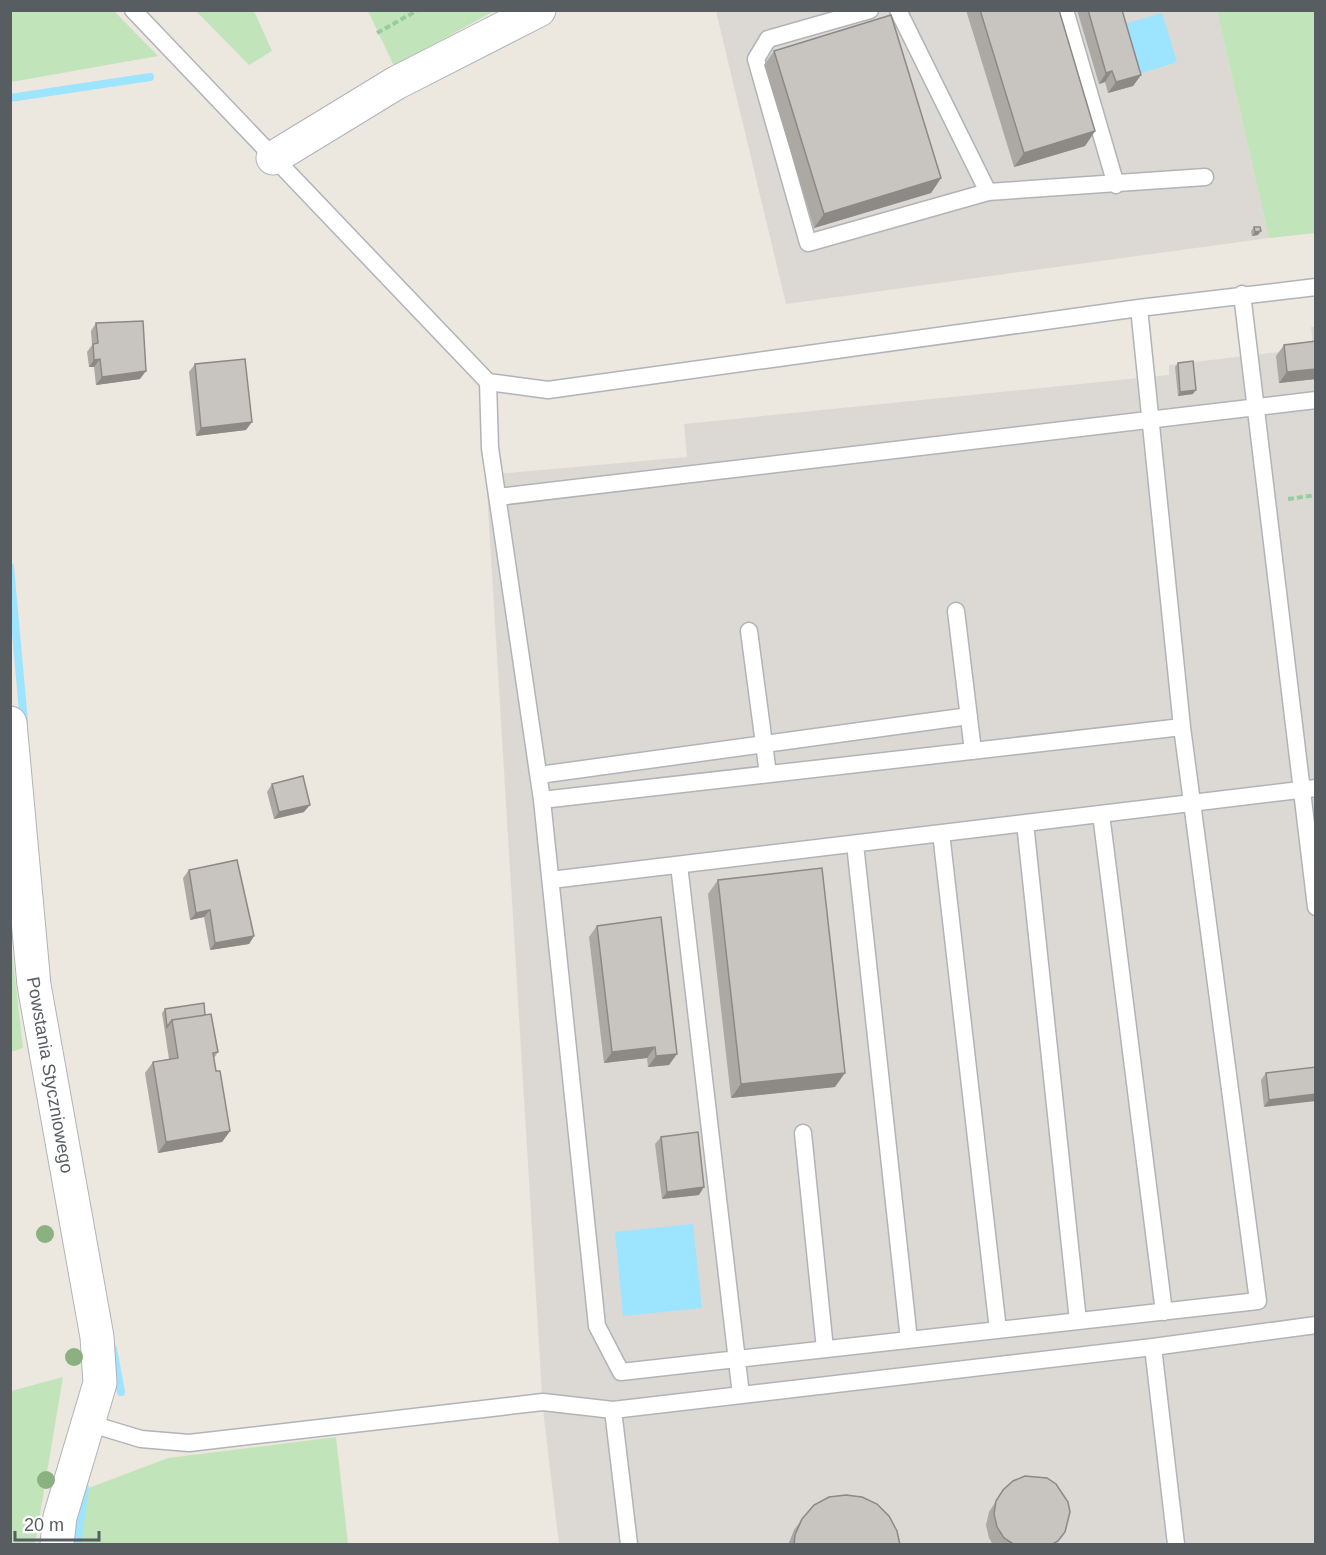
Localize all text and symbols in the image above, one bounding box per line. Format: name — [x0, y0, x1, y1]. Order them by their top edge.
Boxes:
street label: Powstania Styczniowego — [23, 975, 77, 1175]
scale bar — [15, 1504, 99, 1542]
text: 20 m — [24, 1515, 64, 1535]

